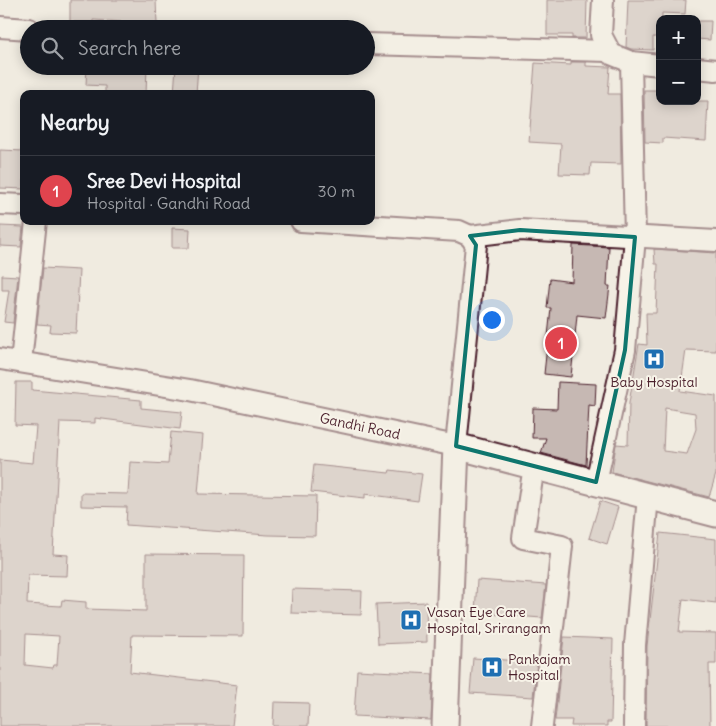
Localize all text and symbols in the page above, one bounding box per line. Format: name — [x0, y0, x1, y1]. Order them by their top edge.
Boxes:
map controls — [656, 15, 701, 105]
button: + — [656, 15, 701, 60]
search box — [20, 20, 375, 75]
icon: search — [38, 34, 66, 62]
text: Search here — [78, 36, 181, 60]
button: − — [656, 60, 701, 105]
text: Nearby — [40, 109, 110, 136]
text: Sree Devi Hospital — [87, 169, 241, 193]
text: 1 — [53, 181, 59, 201]
text: 30 m — [318, 181, 355, 201]
text: Hospital · Gandhi Road — [87, 193, 250, 213]
your location — [479, 307, 505, 333]
pin: 1 — [545, 324, 577, 362]
hospital icon: Baby Hospital — [642, 347, 666, 371]
place label: Baby Hospital — [610, 373, 698, 391]
street label: Gandhi Road — [318, 409, 402, 443]
place label: Vasan Eye Care Hospital, Srirangam — [427, 603, 551, 637]
hospital icon: Vasan Eye Care Hospital, Srirangam — [399, 608, 423, 632]
place label: Pankajam Hospital — [508, 650, 571, 684]
hospital icon: Pankajam Hospital — [480, 655, 504, 679]

